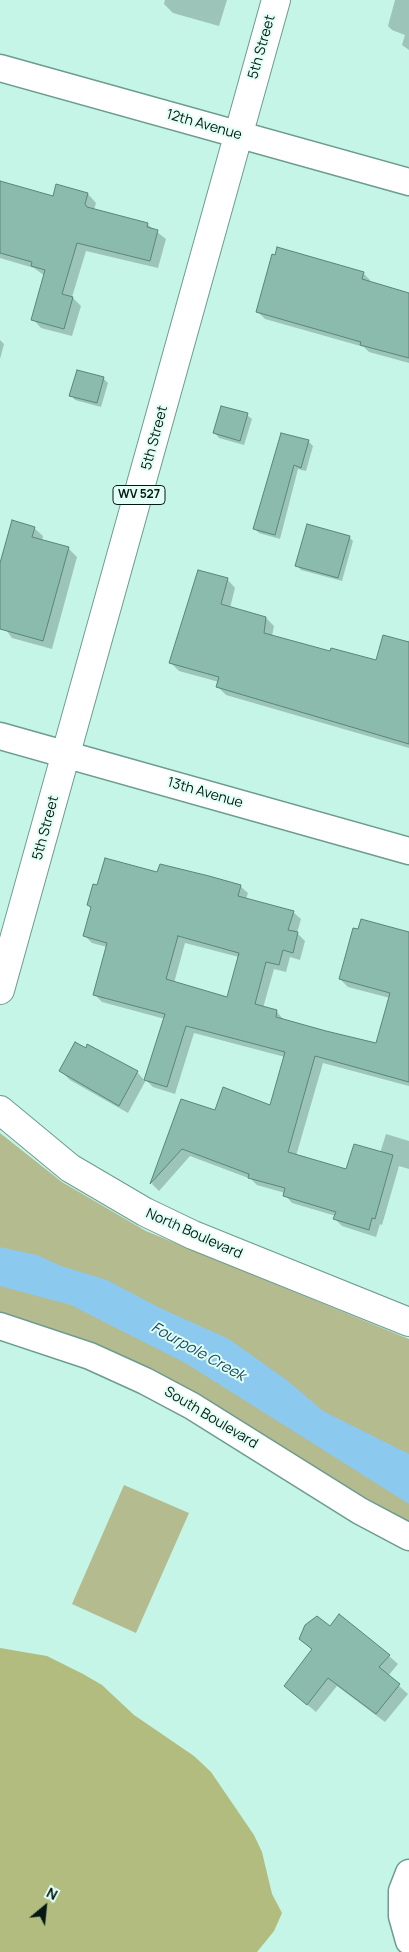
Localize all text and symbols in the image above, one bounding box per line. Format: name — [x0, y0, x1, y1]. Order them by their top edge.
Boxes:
street label: 5th Street — [245, 13, 279, 81]
street label: 12th Avenue — [164, 106, 244, 144]
street label: 5th Street — [138, 404, 172, 472]
road number: WV 527 — [113, 486, 165, 504]
street label: 13th Avenue — [165, 774, 245, 812]
street label: 5th Street — [29, 794, 63, 862]
street label: North Boulevard — [143, 1205, 245, 1263]
water label: Fourpole Creek — [148, 1319, 248, 1385]
street label: South Boulevard — [161, 1384, 261, 1452]
north arrow — [20, 1882, 70, 1932]
text: N — [43, 1883, 61, 1904]

